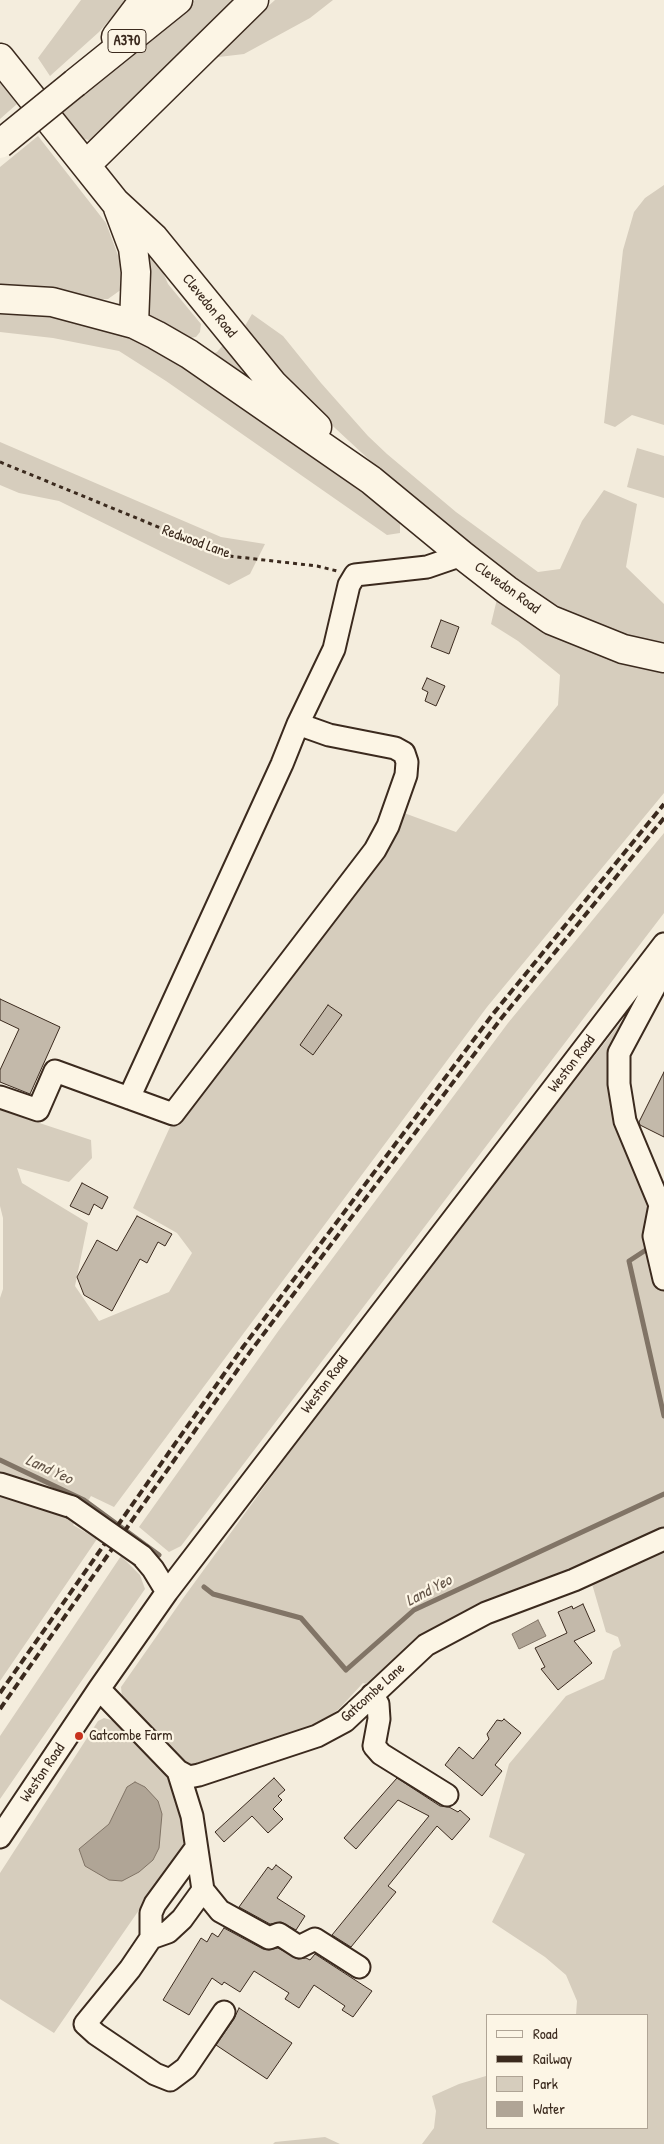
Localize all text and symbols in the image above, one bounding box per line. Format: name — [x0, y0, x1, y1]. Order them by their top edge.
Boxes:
road number: A370 — [108, 29, 146, 52]
street label: Clevedon Road — [178, 270, 240, 342]
street label: Redwood Lane — [159, 521, 233, 563]
street label: Clevedon Road — [471, 558, 543, 618]
street label: Weston Road — [545, 1032, 599, 1096]
street label: Weston Road — [298, 1353, 352, 1417]
water label: Land Yeo — [23, 1451, 75, 1489]
water label: Land Yeo — [403, 1571, 455, 1611]
street label: Gatcombe Lane — [337, 1660, 409, 1726]
place label: Gatcombe Farm — [89, 1727, 172, 1745]
marker: Gatcombe Farm — [73, 1730, 85, 1742]
street label: Weston Road — [17, 1740, 69, 1806]
legend — [487, 2014, 649, 2129]
text: Road — [533, 2023, 558, 2044]
text: Railway — [533, 2048, 572, 2069]
text: Park — [533, 2073, 558, 2094]
text: Water — [533, 2098, 565, 2119]

